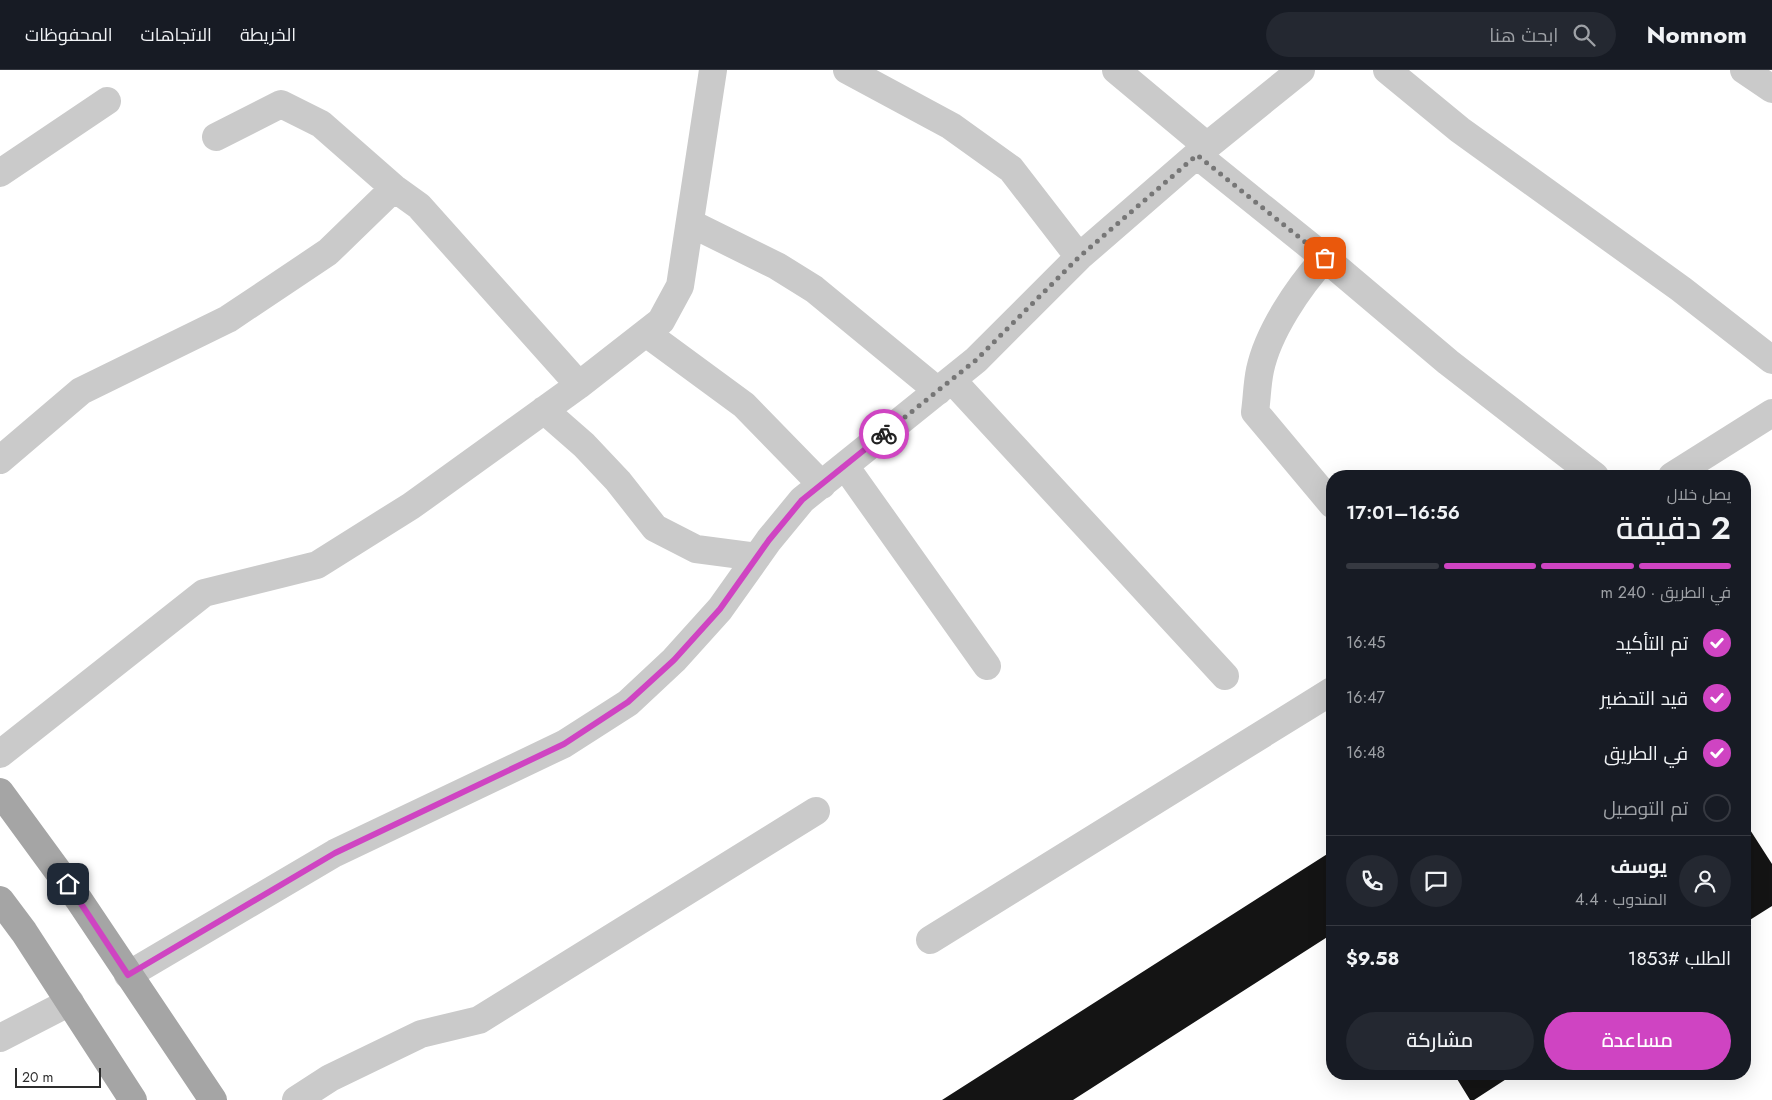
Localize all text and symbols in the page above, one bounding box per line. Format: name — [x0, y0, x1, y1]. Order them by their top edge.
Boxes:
search box — [1266, 12, 1616, 57]
text: Nomnom — [1646, 17, 1747, 52]
icon: search — [1570, 21, 1598, 49]
text: المحفوظات — [25, 22, 113, 48]
text: الاتجاهات — [141, 22, 212, 48]
text: الخريطة — [240, 22, 296, 48]
text: ابحث هنا — [1489, 22, 1558, 49]
pin — [1304, 237, 1346, 279]
icon: bag — [1311, 244, 1339, 272]
courier — [859, 409, 909, 459]
icon: bike — [870, 420, 898, 448]
text: يصل خلال — [1667, 483, 1731, 506]
text: 16:56–17:01 — [1346, 499, 1460, 526]
text: 2 دقيقة — [1616, 505, 1731, 551]
text: في الطريق · 240 m — [1600, 581, 1731, 604]
icon: check — [1703, 629, 1731, 657]
text: تم التأكيد — [1616, 630, 1688, 657]
text: 16:45 — [1346, 631, 1386, 654]
icon: check — [1703, 684, 1731, 712]
text: قيد التحضير — [1600, 685, 1688, 712]
text: 16:47 — [1346, 686, 1385, 709]
icon: check — [1703, 739, 1731, 767]
text: في الطريق — [1604, 740, 1688, 767]
text: 16:48 — [1346, 741, 1385, 764]
text: تم التوصيل — [1603, 795, 1688, 822]
text: يوسف — [1611, 853, 1667, 880]
button: phone — [1346, 855, 1398, 907]
button: chat — [1410, 855, 1462, 907]
button: person — [1679, 855, 1731, 907]
pin — [47, 863, 89, 905]
icon: home — [54, 870, 82, 898]
text: المندوب · 4.4 — [1575, 888, 1667, 911]
text: $9.58 — [1346, 945, 1400, 972]
text: الطلب #1853 — [1628, 945, 1731, 972]
button: مشاركة — [1346, 1012, 1534, 1070]
button: مساعدة — [1544, 1012, 1731, 1070]
scale bar — [15, 1065, 101, 1088]
text: 20 m — [22, 1067, 54, 1087]

